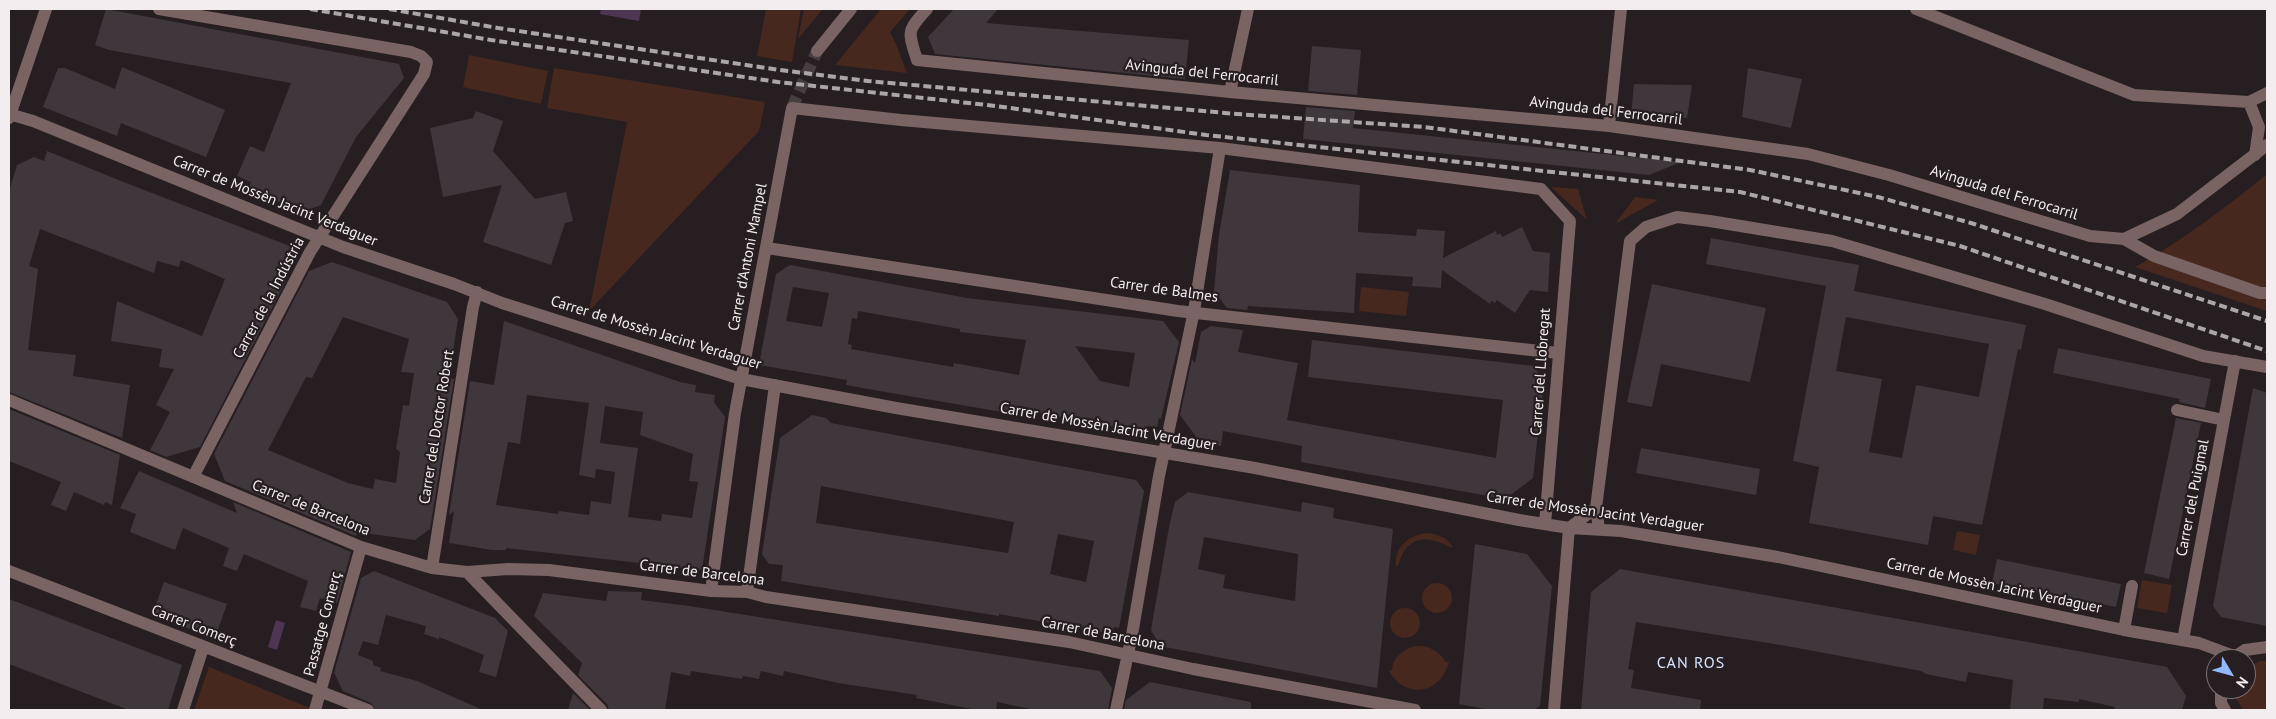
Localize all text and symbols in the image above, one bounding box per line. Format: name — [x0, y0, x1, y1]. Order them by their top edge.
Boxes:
street label: Avinguda del Ferrocarril — [1125, 56, 1279, 90]
street label: Avinguda del Ferrocarril — [1529, 93, 1683, 129]
street label: Carrer de Mossèn Jacint Verdaguer — [170, 152, 380, 250]
street label: Avinguda del Ferrocarril — [1928, 162, 2080, 224]
street label: Carrer d'Antoni Mampel — [725, 182, 771, 332]
street label: Carrer de la Indústria — [229, 234, 309, 362]
street label: Carrer de Balmes — [1109, 273, 1219, 307]
street label: Carrer de Mossèn Jacint Verdaguer — [548, 292, 764, 374]
street label: Carrer del Llobregat — [1528, 307, 1554, 437]
street label: Carrer del Doctor Robert — [416, 349, 458, 505]
street label: Carrer de Mossèn Jacint Verdaguer — [998, 399, 1218, 455]
street label: Carrer del Puigmal — [2173, 438, 2213, 558]
street label: Carrer de Barcelona — [249, 476, 373, 540]
street label: Carrer de Mossèn Jacint Verdaguer — [1485, 488, 1705, 536]
street label: Carrer de Mossèn Jacint Verdaguer — [1885, 554, 2103, 618]
street label: Carrer de Barcelona — [638, 556, 766, 590]
street label: Passatge Comerç — [300, 570, 346, 678]
street label: Carrer Comerç — [149, 601, 239, 651]
street label: Carrer de Barcelona — [1040, 613, 1166, 655]
north arrow — [2206, 649, 2256, 699]
district label: CAN ROS — [1656, 653, 1726, 673]
text: N — [2232, 673, 2252, 692]

